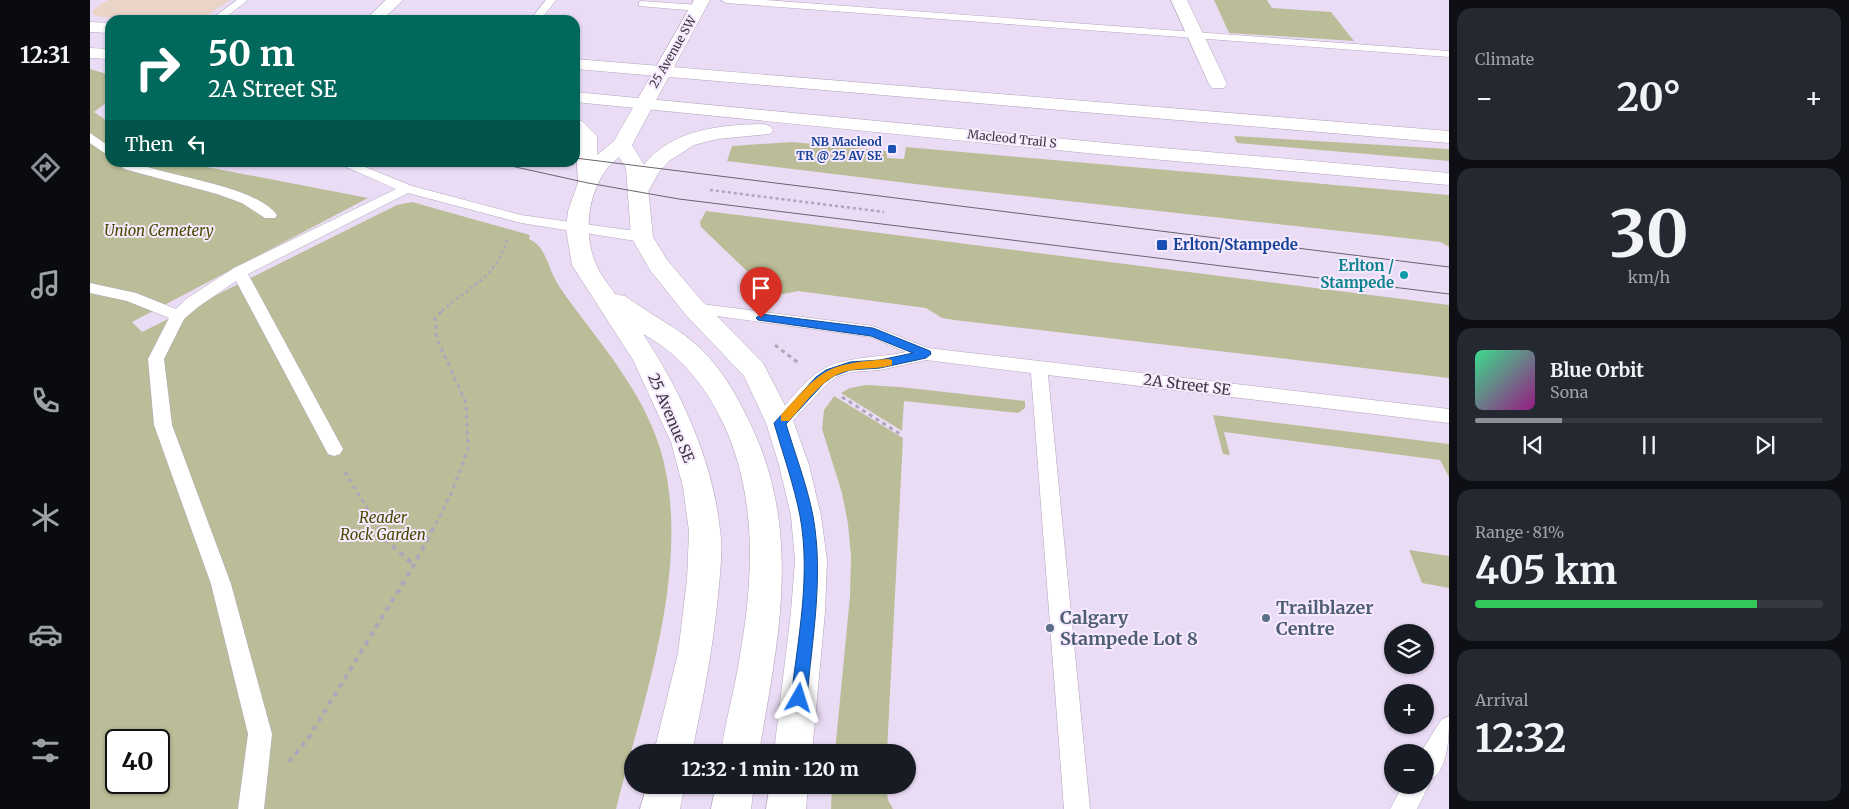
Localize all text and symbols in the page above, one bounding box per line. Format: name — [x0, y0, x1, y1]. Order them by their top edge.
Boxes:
street label: 25 Avenue SW — [646, 12, 700, 90]
text: 50 m — [208, 32, 295, 76]
icon: right — [125, 35, 190, 100]
text: 12:31 — [20, 41, 70, 69]
text: Climate — [1475, 49, 1534, 69]
text: 20° — [1617, 74, 1681, 121]
text: 2A Street SE — [208, 75, 337, 103]
text: − — [1475, 80, 1494, 116]
text: + — [1804, 80, 1823, 116]
street label: Macleod Trail S — [967, 126, 1057, 151]
icon: left — [183, 130, 211, 158]
text: Then — [125, 132, 173, 156]
place label: NB Macleod TR @ 25 AV SE — [796, 134, 883, 163]
marker: NB Macleod TR @ 25 AV SE — [886, 143, 898, 155]
icon: directions — [28, 150, 63, 185]
text: 30 — [1609, 193, 1689, 275]
park label: Union Cemetery — [104, 221, 214, 240]
place label: Erlton/Stampede — [1173, 235, 1298, 254]
marker: Erlton/Stampede — [1155, 238, 1169, 252]
place label: Erlton / Stampede — [1320, 256, 1394, 292]
icon: music — [28, 267, 63, 302]
pin — [740, 267, 782, 318]
text: km/h — [1628, 267, 1670, 287]
marker: Erlton / Stampede — [1398, 269, 1410, 281]
icon: arrive — [747, 274, 775, 302]
text: Blue Orbit — [1550, 358, 1644, 382]
street label: 25 Avenue SE — [644, 370, 699, 466]
street label: 2A Street SE — [1142, 370, 1232, 399]
text: Sona — [1550, 382, 1588, 402]
icon: phone — [28, 383, 63, 418]
icon: previous — [1519, 431, 1547, 459]
icon: pause — [1635, 431, 1663, 459]
icon: next — [1751, 431, 1779, 459]
icon: climate — [28, 500, 63, 535]
park label: Reader Rock Garden — [340, 508, 426, 544]
text: Range · 81% — [1475, 522, 1564, 542]
text: 405 km — [1475, 547, 1617, 594]
place label: Trailblazer Centre — [1276, 596, 1374, 640]
place label: Calgary Stampede Lot 8 — [1060, 606, 1198, 650]
marker: Trailblazer Centre — [1260, 612, 1272, 624]
icon: car — [28, 617, 63, 652]
marker: Calgary Stampede Lot 8 — [1044, 622, 1056, 634]
map controls — [1384, 624, 1434, 794]
button: layers — [1384, 624, 1434, 674]
position arrow — [772, 671, 824, 723]
button: + — [1384, 684, 1434, 734]
text: Arrival — [1475, 690, 1528, 710]
text: 12:32 — [1475, 715, 1566, 762]
speed limit sign: 40 — [105, 729, 170, 794]
icon: filters — [28, 733, 63, 768]
button: − — [1384, 744, 1434, 794]
text: 12:32 · 1 min · 120 m — [681, 757, 859, 781]

